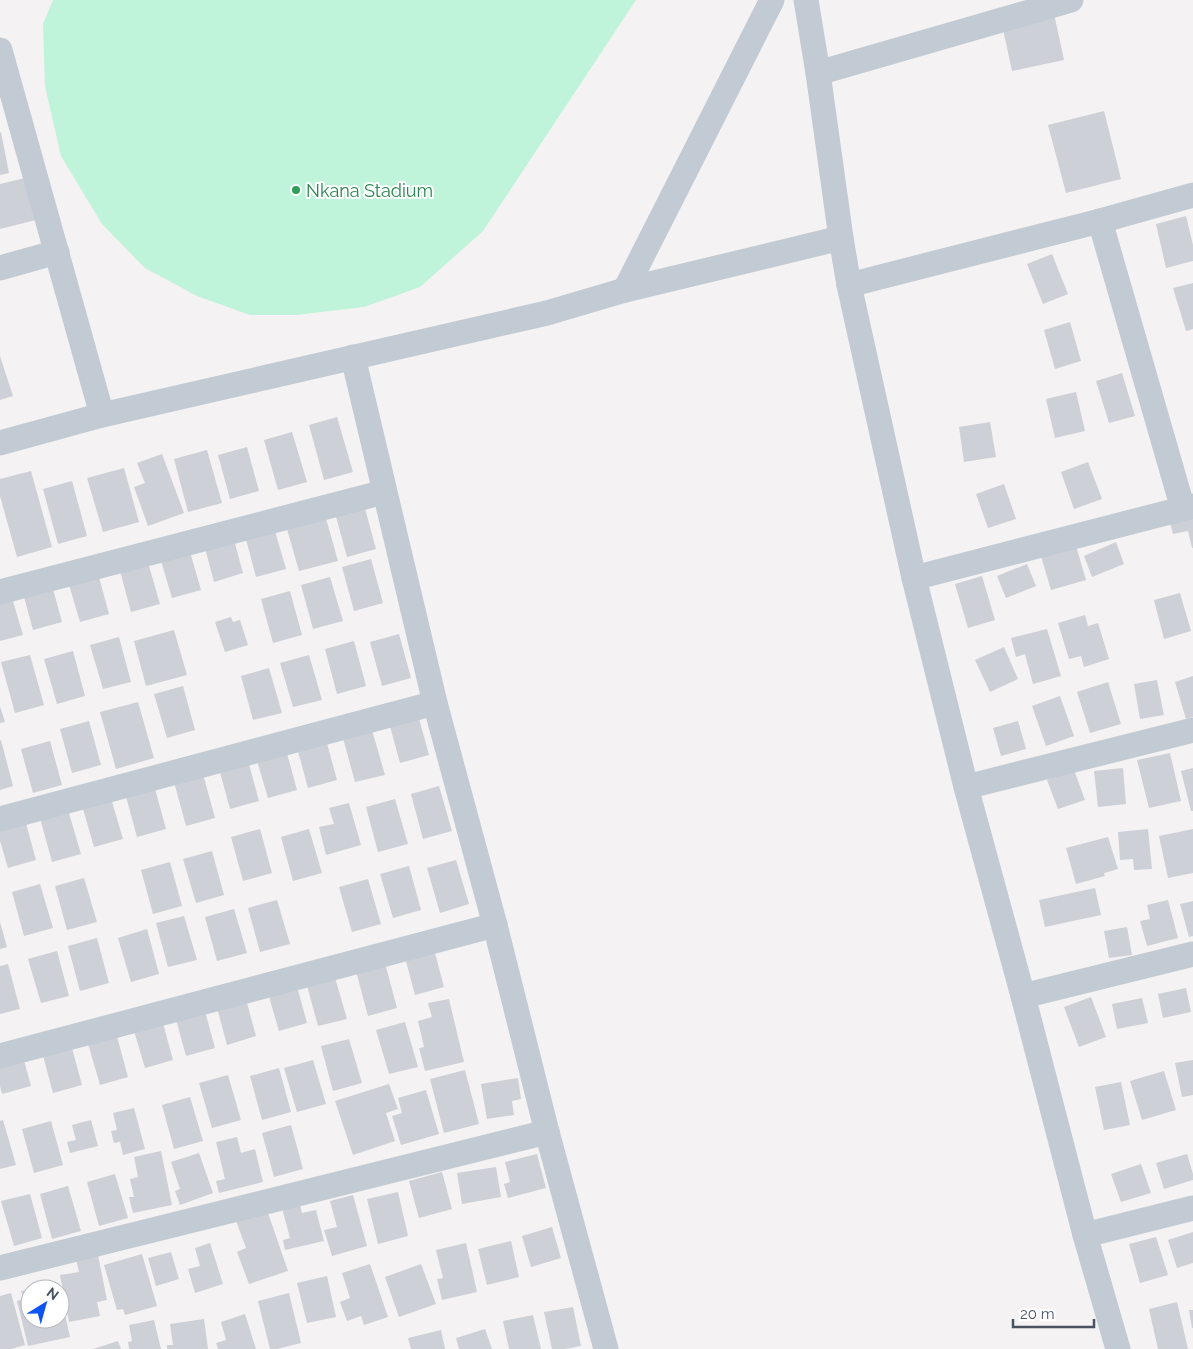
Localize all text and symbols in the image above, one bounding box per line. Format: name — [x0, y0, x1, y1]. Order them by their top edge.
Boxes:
place label: Nkana Stadium — [306, 180, 433, 201]
marker: Nkana Stadium — [290, 184, 302, 196]
north arrow — [20, 1279, 70, 1329]
text: N — [44, 1284, 62, 1303]
scale bar — [1013, 1296, 1094, 1328]
text: 20 m — [1020, 1305, 1055, 1323]

